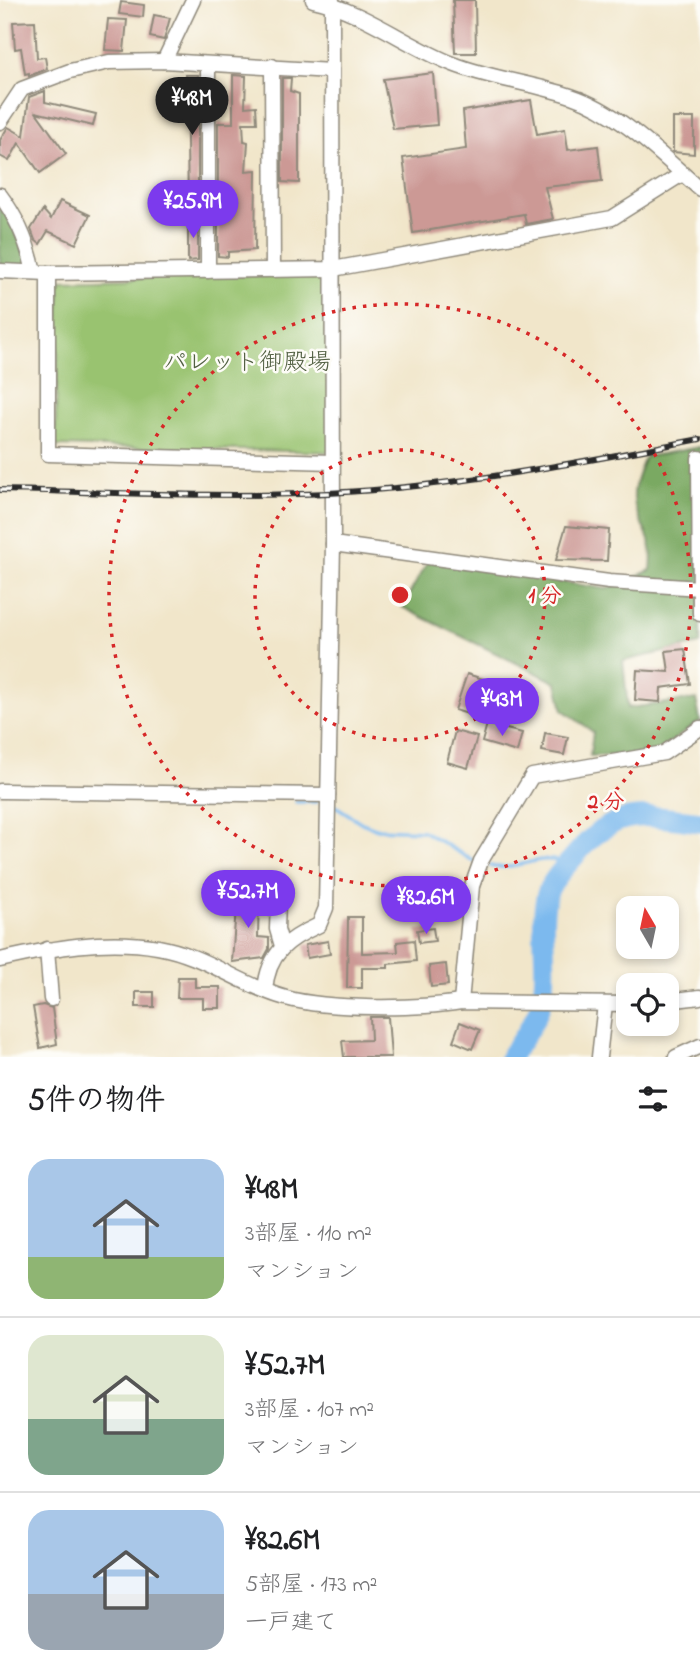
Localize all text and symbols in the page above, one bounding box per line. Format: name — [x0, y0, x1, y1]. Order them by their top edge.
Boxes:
pin: ¥48M — [151, 78, 233, 137]
text: ¥48M — [171, 83, 213, 116]
pin: ¥25.9M — [136, 180, 250, 240]
text: ¥25.9M — [163, 186, 223, 219]
park label: パレット御殿場 — [163, 346, 331, 381]
text: 1 分 — [529, 582, 561, 612]
centre of rings — [388, 583, 412, 607]
pin: ¥43M — [461, 678, 543, 738]
text: ¥43M — [481, 684, 523, 717]
text: 2 分 — [587, 788, 624, 818]
pin: ¥52.7M — [191, 870, 305, 930]
text: ¥52.7M — [217, 876, 279, 909]
pin: ¥82.6M — [369, 876, 483, 936]
text: ¥82.6M — [397, 882, 455, 915]
north arrow — [616, 896, 679, 959]
map controls — [616, 896, 679, 1036]
button: locate — [616, 973, 679, 1036]
text: 5件の物件 — [28, 1080, 165, 1124]
icon: filters — [634, 1080, 672, 1118]
text: ¥48M — [245, 1169, 299, 1213]
icon: home — [84, 1187, 168, 1271]
text: 3部屋 · 110 m² — [245, 1218, 372, 1251]
text: マンション — [245, 1256, 359, 1289]
text: ¥52.7M — [245, 1345, 325, 1389]
icon: home — [84, 1363, 168, 1447]
text: 3部屋 · 107 m² — [245, 1394, 374, 1427]
text: マンション — [245, 1432, 359, 1465]
text: ¥82.6M — [245, 1520, 320, 1564]
icon: home — [84, 1538, 168, 1622]
text: 5部屋 · 173 m² — [245, 1569, 377, 1602]
text: 一戸建て — [245, 1607, 337, 1640]

